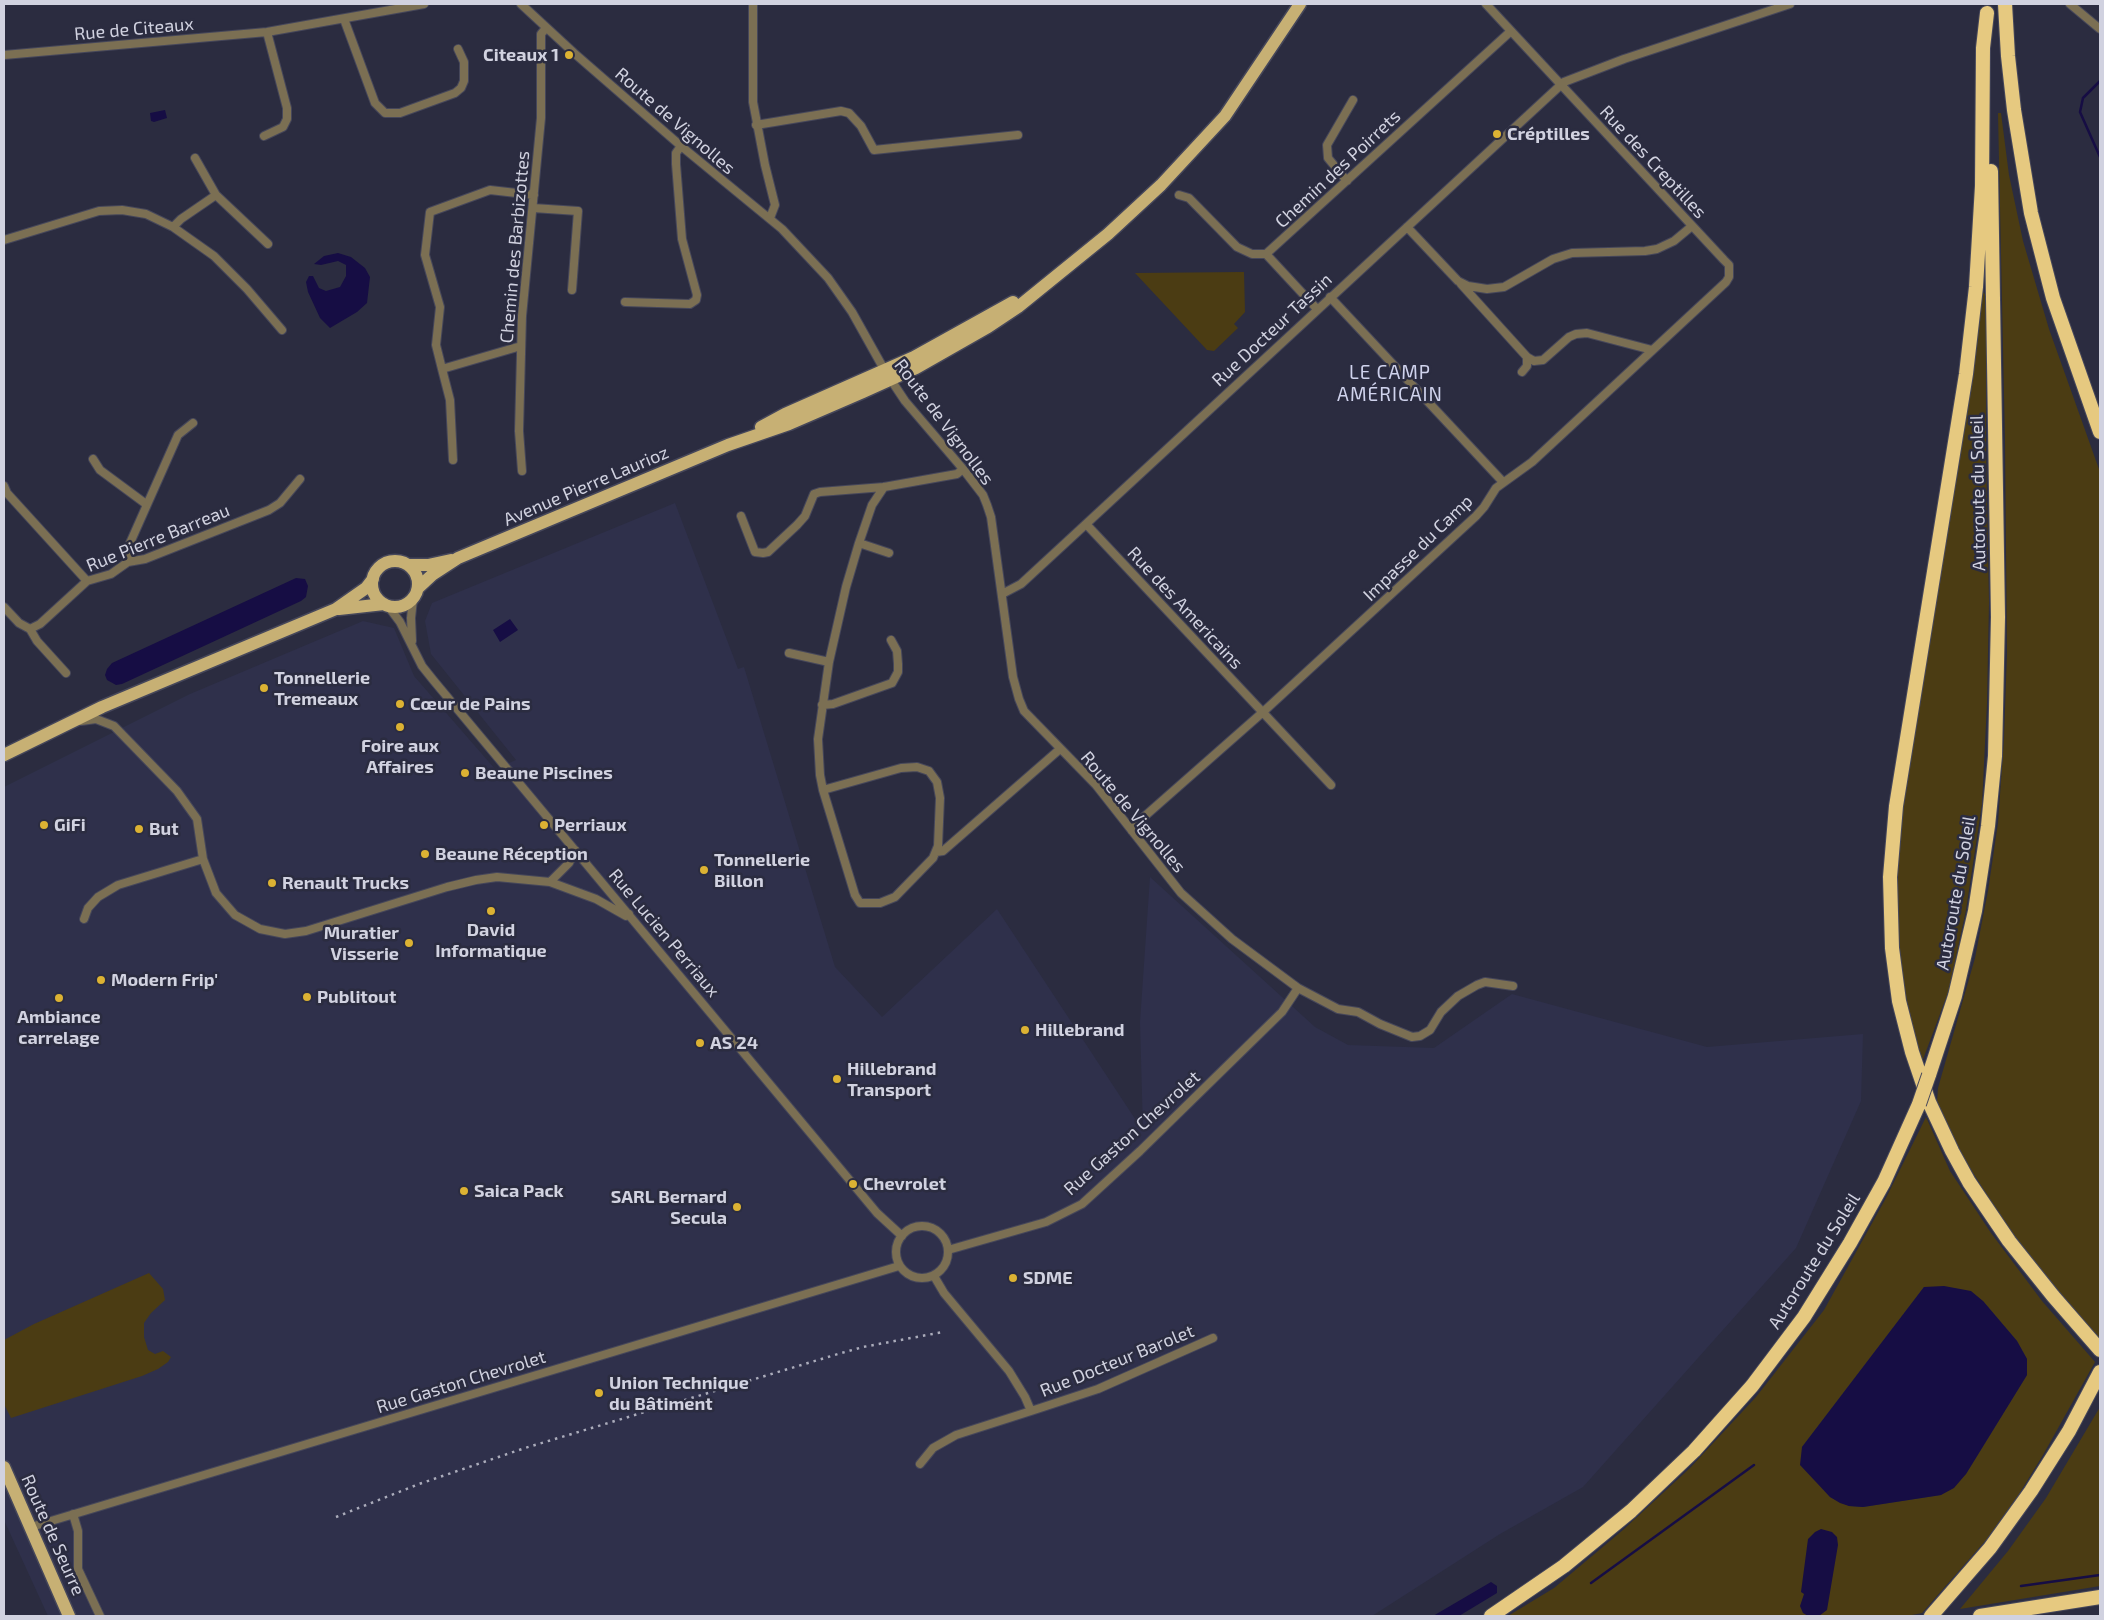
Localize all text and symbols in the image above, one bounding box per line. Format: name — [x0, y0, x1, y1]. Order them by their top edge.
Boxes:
street label: Rue de Citeaux — [73, 13, 195, 45]
place label: Citeaux 1 — [483, 44, 559, 66]
marker: Citeaux 1 — [563, 49, 575, 61]
street label: Route de Vignolles — [611, 63, 739, 179]
street label: Rue des Creptilles — [1595, 101, 1711, 223]
street label: Chemin des Poirrets — [1271, 105, 1405, 233]
place label: Créptilles — [1507, 123, 1590, 145]
marker: Créptilles — [1491, 128, 1503, 140]
street label: Chemin des Barbizottes — [496, 150, 534, 344]
street label: Rue Docteur Tassin — [1208, 269, 1336, 391]
street label: Route de Vignolles — [890, 355, 998, 489]
district label: LE CAMP AMÉRICAIN — [1336, 362, 1444, 406]
street label: Autoroute du Soleil — [1966, 415, 1990, 571]
street label: Avenue Pierre Laurioz — [500, 441, 672, 531]
street label: Impasse du Camp — [1359, 490, 1477, 606]
street label: Rue Pierre Barreau — [83, 499, 233, 577]
street label: Rue des Americains — [1123, 542, 1247, 674]
place label: Tonnellerie Tremeaux — [274, 667, 370, 710]
marker: Tonnellerie Tremeaux — [258, 682, 270, 694]
place label: Cœur de Pains — [410, 693, 531, 715]
marker: Cœur de Pains — [394, 698, 406, 710]
marker: Foire aux Affaires — [394, 721, 406, 733]
place label: Foire aux Affaires — [361, 735, 439, 778]
street label: Route de Vignolles — [1076, 747, 1190, 877]
place label: Beaune Piscines — [475, 762, 613, 784]
marker: Beaune Piscines — [459, 767, 471, 779]
place label: GiFi — [54, 814, 86, 836]
place label: Perriaux — [554, 814, 627, 836]
street label: Autoroute du Soleil — [1932, 814, 1980, 972]
place label: But — [149, 818, 179, 840]
marker: GiFi — [38, 819, 50, 831]
marker: Perriaux — [538, 819, 550, 831]
marker: But — [133, 823, 145, 835]
place label: Beaune Réception — [435, 843, 588, 865]
marker: Beaune Réception — [419, 848, 431, 860]
place label: Tonnellerie Billon — [714, 849, 810, 892]
marker: Tonnellerie Billon — [698, 864, 710, 876]
street label: Rue Lucien Perriaux — [604, 865, 724, 1001]
place label: Renault Trucks — [282, 872, 409, 894]
marker: Renault Trucks — [266, 877, 278, 889]
marker: David Informatique — [485, 905, 497, 917]
place label: David Informatique — [435, 919, 547, 962]
place label: Muratier Visserie — [324, 922, 399, 964]
marker: Muratier Visserie — [403, 937, 415, 949]
place label: Modern Frip' — [111, 969, 218, 991]
marker: Modern Frip' — [95, 974, 107, 986]
place label: Publitout — [317, 986, 396, 1008]
marker: Publitout — [301, 991, 313, 1003]
marker: Ambiance carrelage — [53, 992, 65, 1004]
place label: Ambiance carrelage — [17, 1006, 101, 1048]
place label: Hillebrand — [1035, 1019, 1125, 1041]
marker: Hillebrand — [1019, 1024, 1031, 1036]
place label: AS 24 — [710, 1032, 758, 1054]
marker: AS 24 — [694, 1037, 706, 1049]
place label: Hillebrand Transport — [847, 1058, 937, 1100]
street label: Rue Gaston Chevrolet — [1059, 1066, 1205, 1200]
marker: Hillebrand Transport — [831, 1073, 843, 1085]
place label: Chevrolet — [863, 1173, 946, 1195]
marker: Chevrolet — [847, 1178, 859, 1190]
place label: Saica Pack — [474, 1180, 564, 1202]
marker: Saica Pack — [458, 1185, 470, 1197]
place label: SARL Bernard Secula — [611, 1186, 727, 1228]
street label: Autoroute du Soleil — [1763, 1189, 1865, 1333]
marker: SARL Bernard Secula — [731, 1201, 743, 1213]
place label: SDME — [1023, 1267, 1073, 1289]
marker: SDME — [1007, 1272, 1019, 1284]
street label: Rue Docteur Barolet — [1037, 1320, 1197, 1402]
street label: Rue Gaston Chevrolet — [374, 1346, 548, 1418]
place label: Union Technique du Bâtiment — [609, 1372, 749, 1415]
marker: Union Technique du Bâtiment — [593, 1387, 605, 1399]
street label: Route de Seurre — [17, 1471, 89, 1599]

